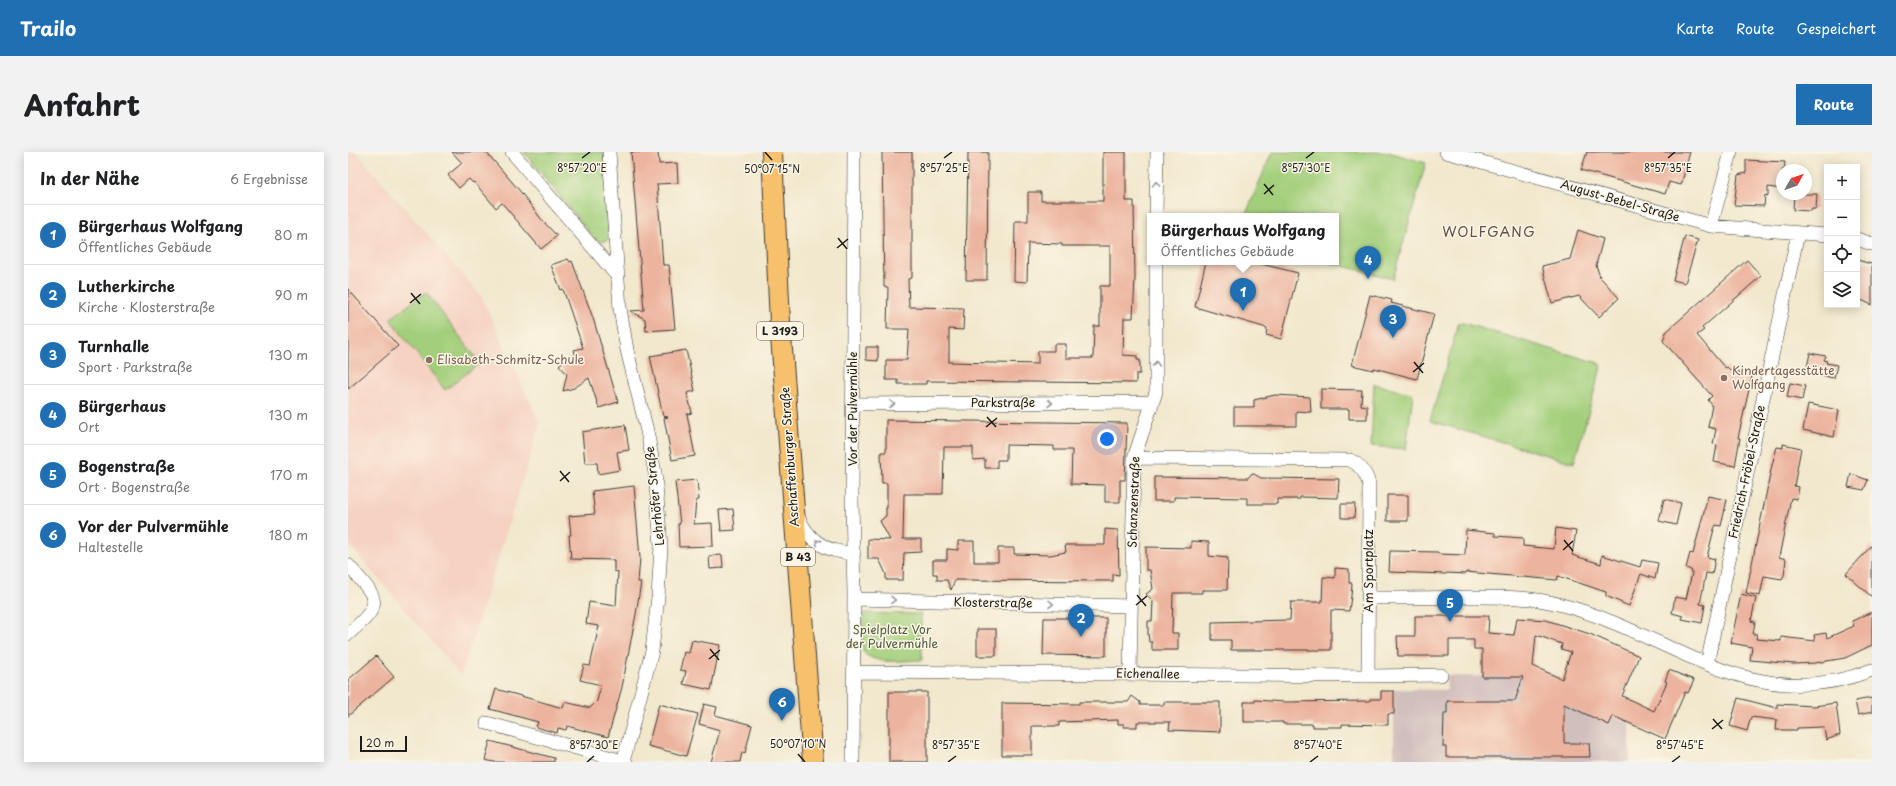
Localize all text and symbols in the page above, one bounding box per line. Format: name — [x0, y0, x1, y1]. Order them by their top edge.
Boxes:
text: Trailo — [20, 14, 76, 42]
text: Karte — [1676, 18, 1714, 39]
text: Route — [1736, 18, 1774, 39]
text: Gespeichert — [1796, 18, 1876, 39]
text: Anfahrt — [24, 83, 140, 126]
button: Route — [1796, 84, 1872, 125]
text: 8°57'20"E — [557, 160, 607, 175]
text: 8°57'25"E — [920, 160, 968, 175]
text: 8°57'30"E — [1281, 160, 1331, 175]
text: 8°57'35"E — [1644, 160, 1692, 175]
text: 50°07'15"N — [744, 161, 800, 176]
north arrow — [1776, 164, 1812, 200]
map controls — [1824, 164, 1860, 308]
button: + — [1824, 164, 1860, 200]
text: In der Nähe — [40, 165, 139, 191]
text: 6 Ergebnisse — [230, 169, 308, 188]
street label: August-Bebel-Straße — [1559, 174, 1682, 226]
one-way arrow — [1152, 181, 1160, 187]
button: − — [1824, 200, 1860, 236]
popup — [1147, 213, 1339, 265]
text: Bürgerhaus Wolfgang — [78, 214, 243, 237]
text: Bürgerhaus Wolfgang — [1161, 218, 1325, 241]
district label: WOLFGANG — [1442, 221, 1536, 242]
text: 1 — [50, 225, 56, 244]
text: 80 m — [274, 225, 308, 244]
button: locate — [1824, 236, 1860, 272]
text: Öffentliches Gebäude — [78, 237, 212, 256]
text: Öffentliches Gebäude — [1161, 241, 1294, 260]
pin: 4 — [1355, 246, 1381, 279]
button: layers — [1824, 272, 1860, 308]
text: Lutherkirche — [78, 274, 175, 297]
pin: 1 — [1230, 278, 1256, 311]
text: 2 — [48, 285, 58, 304]
text: 90 m — [275, 285, 308, 304]
text: Kirche · Klosterstraße — [78, 297, 215, 316]
pin: 3 — [1380, 305, 1406, 338]
road number: L 3193 — [757, 322, 803, 340]
text: Turnhalle — [78, 334, 149, 357]
text: 3 — [49, 345, 57, 364]
text: 130 m — [269, 345, 308, 364]
place label: Elisabeth-Schmitz-Schule — [437, 350, 585, 368]
street label: Vor der Pulvermühle — [843, 352, 861, 466]
marker: Elisabeth-Schmitz-Schule — [424, 355, 434, 365]
text: Sport · Parkstraße — [78, 357, 192, 376]
one-way arrow — [1152, 361, 1160, 367]
place label: Kindertagesstätte Wolfgang — [1732, 361, 1835, 393]
marker: Kindertagesstätte Wolfgang — [1719, 373, 1729, 383]
street label: Aschaffenburger Straße — [775, 387, 803, 528]
street label: Parkstraße — [971, 393, 1035, 411]
text: Bürgerhaus — [78, 394, 166, 417]
one-way arrow — [889, 399, 895, 408]
one-way arrow — [1047, 399, 1053, 407]
street label: Friedrich-Fröbel-Straße — [1723, 403, 1769, 540]
text: 4 — [49, 405, 57, 424]
text: 130 m — [269, 405, 308, 424]
text: Ort — [78, 417, 100, 436]
your location — [1097, 429, 1117, 449]
street label: Lehrhöfer Straße — [640, 445, 668, 547]
text: Bogenstraße — [78, 454, 175, 477]
street label: Schanzenstraße — [1122, 456, 1144, 548]
text: 5 — [49, 465, 57, 484]
text: 170 m — [270, 465, 308, 484]
text: Ort · Bogenstraße — [78, 477, 190, 496]
text: Vor der Pulvermühle — [78, 514, 228, 537]
text: 6 — [48, 525, 58, 544]
text: 180 m — [269, 525, 308, 544]
street label: Am Sportplatz — [1359, 529, 1377, 613]
text: Haltestelle — [78, 537, 143, 556]
one-way arrow — [815, 539, 823, 546]
road number: B 43 — [781, 548, 815, 566]
pin: 5 — [1437, 589, 1463, 622]
street label: Klosterstraße — [953, 592, 1033, 612]
one-way arrow — [890, 596, 896, 604]
one-way arrow — [1048, 600, 1054, 608]
pin: 2 — [1068, 604, 1094, 637]
park label: Spielplatz Vor der Pulvermühle — [846, 620, 939, 652]
street label: Eichenallee — [1116, 663, 1181, 683]
pin: 6 — [769, 688, 795, 721]
scale bar — [360, 734, 407, 753]
text: 20 m — [366, 734, 394, 751]
text: 50°07'10"N — [770, 736, 827, 751]
text: 8°57'30"E — [569, 737, 619, 752]
text: 8°57'35"E — [932, 737, 980, 752]
text: 8°57'40"E — [1294, 737, 1342, 752]
text: 8°57'45"E — [1656, 737, 1704, 752]

